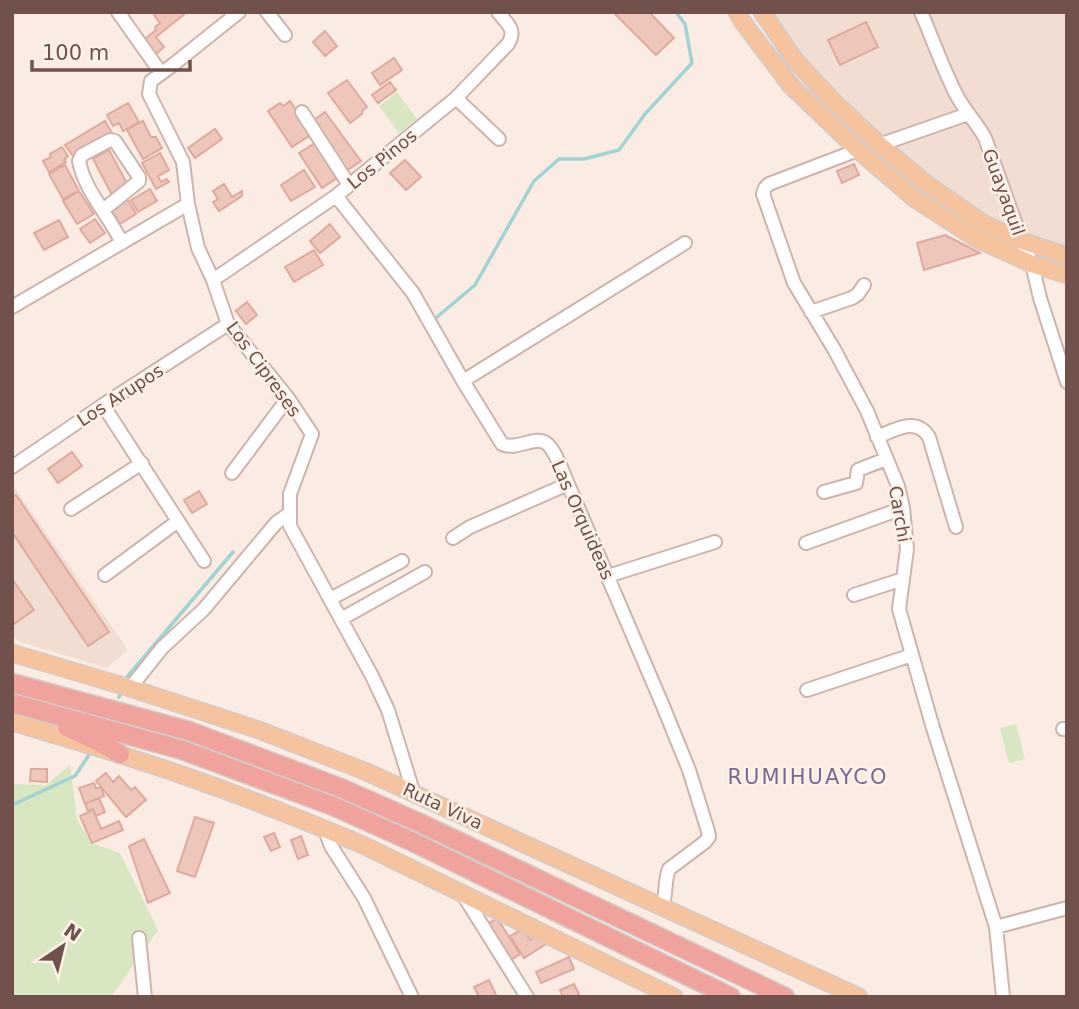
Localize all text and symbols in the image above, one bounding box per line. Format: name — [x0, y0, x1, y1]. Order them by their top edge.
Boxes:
scale bar — [32, 28, 189, 72]
text: 100 m — [42, 41, 109, 65]
street label: Los Pinos — [343, 125, 421, 193]
street label: Guayaquil — [979, 146, 1029, 238]
street label: Los Cipreses — [222, 317, 306, 421]
street label: Los Arupos — [73, 359, 167, 431]
street label: Las Orquideas — [547, 457, 619, 583]
street label: Carchi — [885, 484, 915, 544]
district label: RUMIHUAYCO — [727, 765, 889, 789]
street label: Ruta Viva — [400, 778, 486, 834]
north arrow — [28, 911, 98, 981]
text: N — [60, 919, 86, 946]

